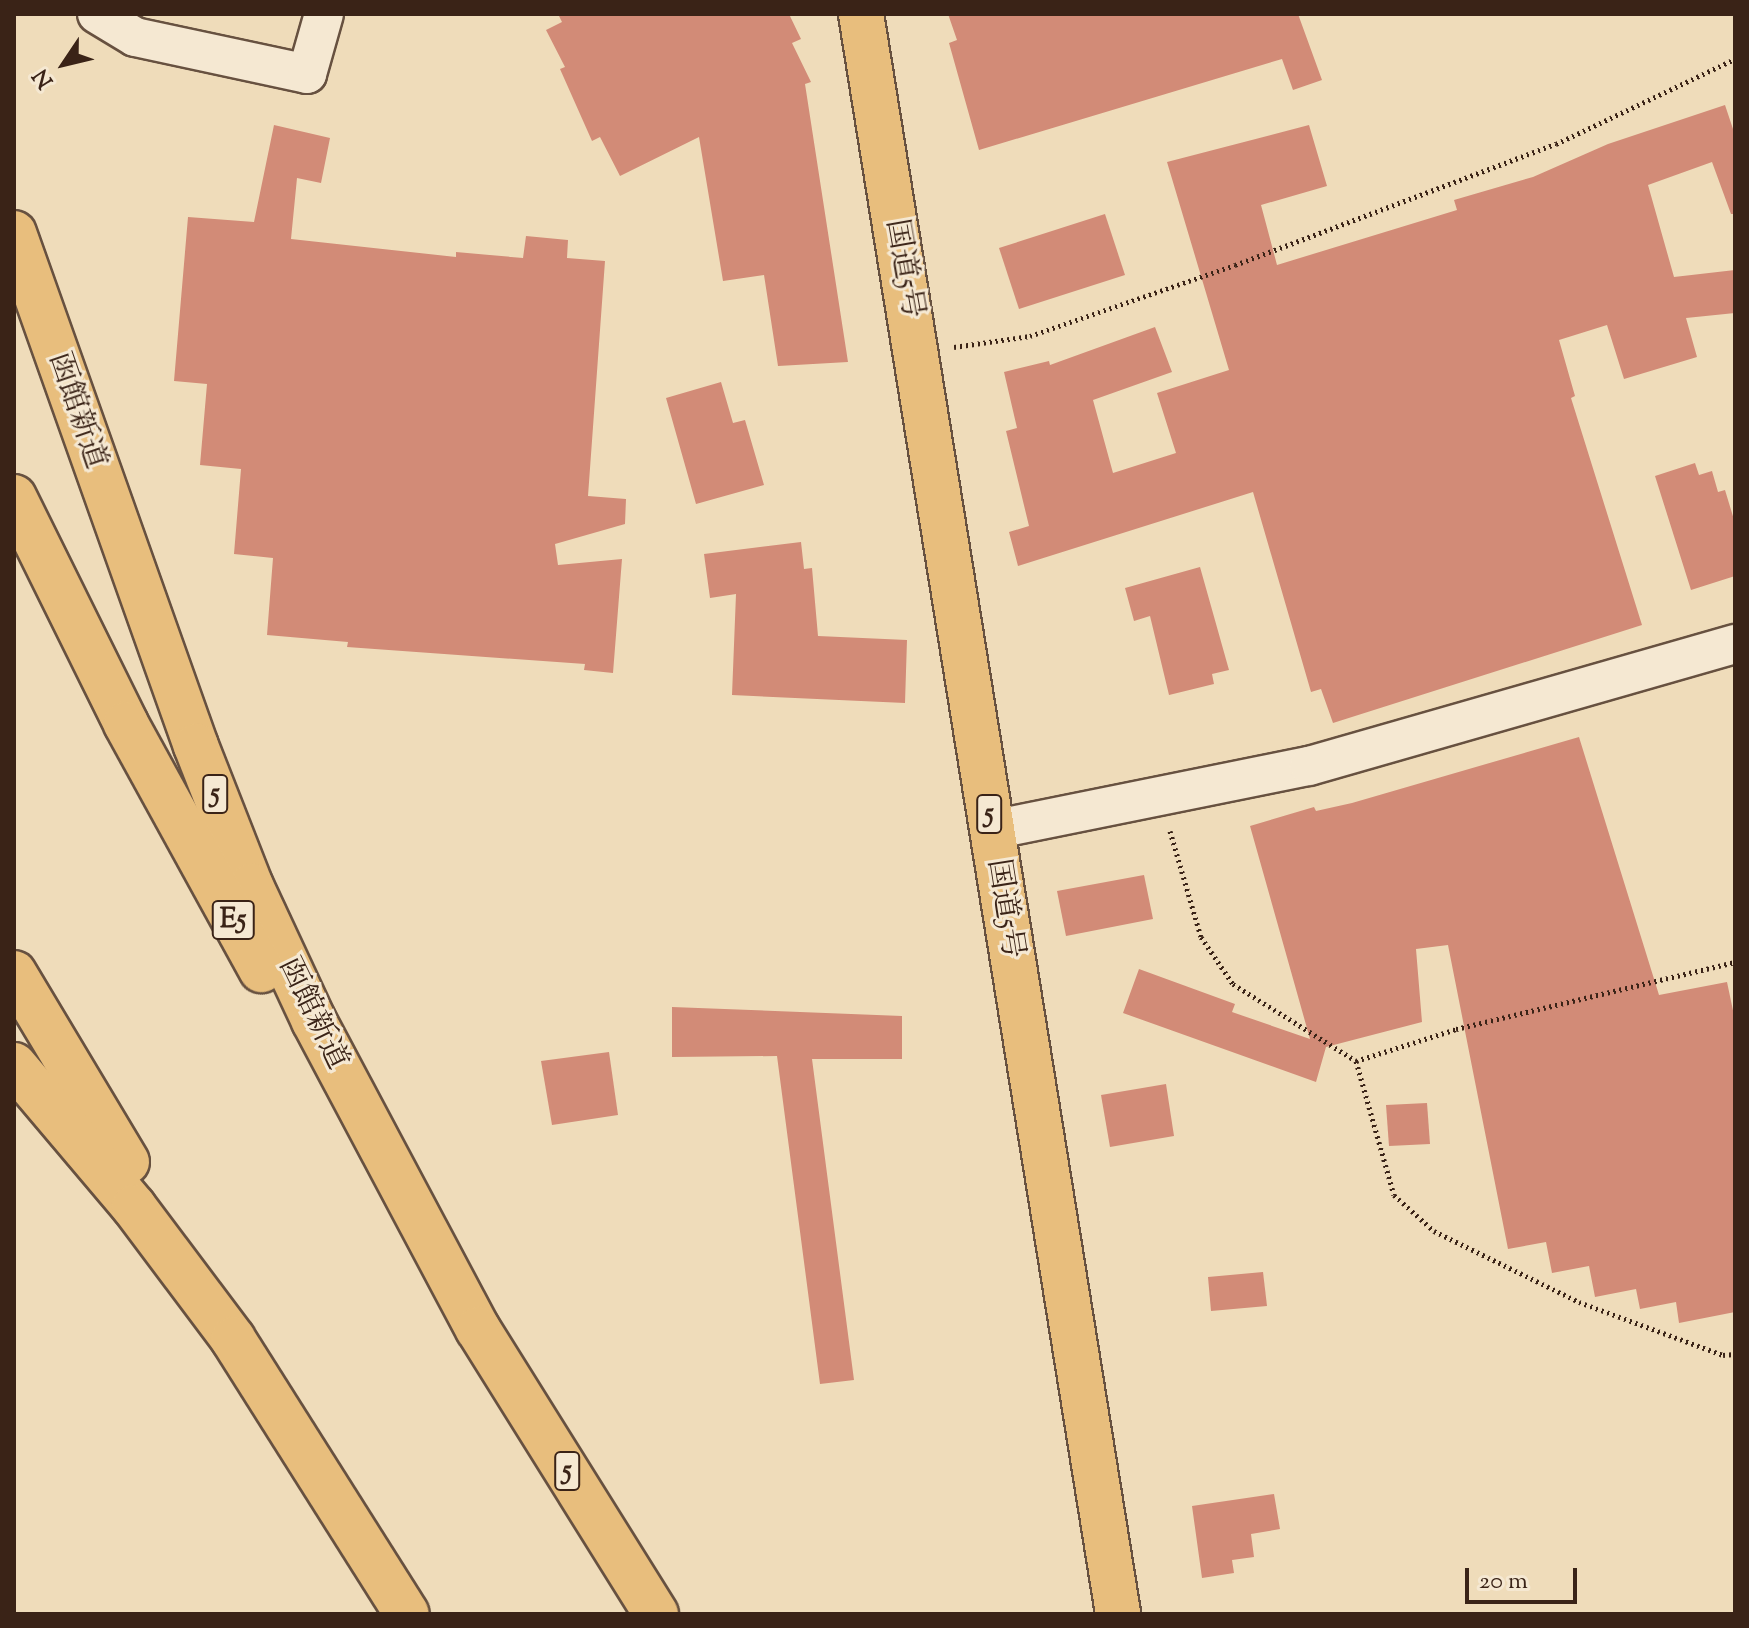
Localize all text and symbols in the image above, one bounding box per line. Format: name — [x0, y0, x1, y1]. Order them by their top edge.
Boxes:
north arrow — [24, 24, 104, 104]
text: N — [26, 61, 62, 94]
street label: 国道5号 — [877, 217, 929, 321]
street label: 函館新道 — [39, 348, 113, 474]
road number: 5 — [201, 770, 229, 818]
road number: 5 — [975, 790, 1003, 838]
street label: 国道5号 — [978, 857, 1030, 961]
road number: E5 — [211, 896, 255, 944]
street label: 函館新道 — [270, 952, 354, 1076]
road number: 5 — [553, 1447, 581, 1495]
scale bar — [1469, 1552, 1581, 1602]
text: 20 m — [1479, 1565, 1528, 1599]

